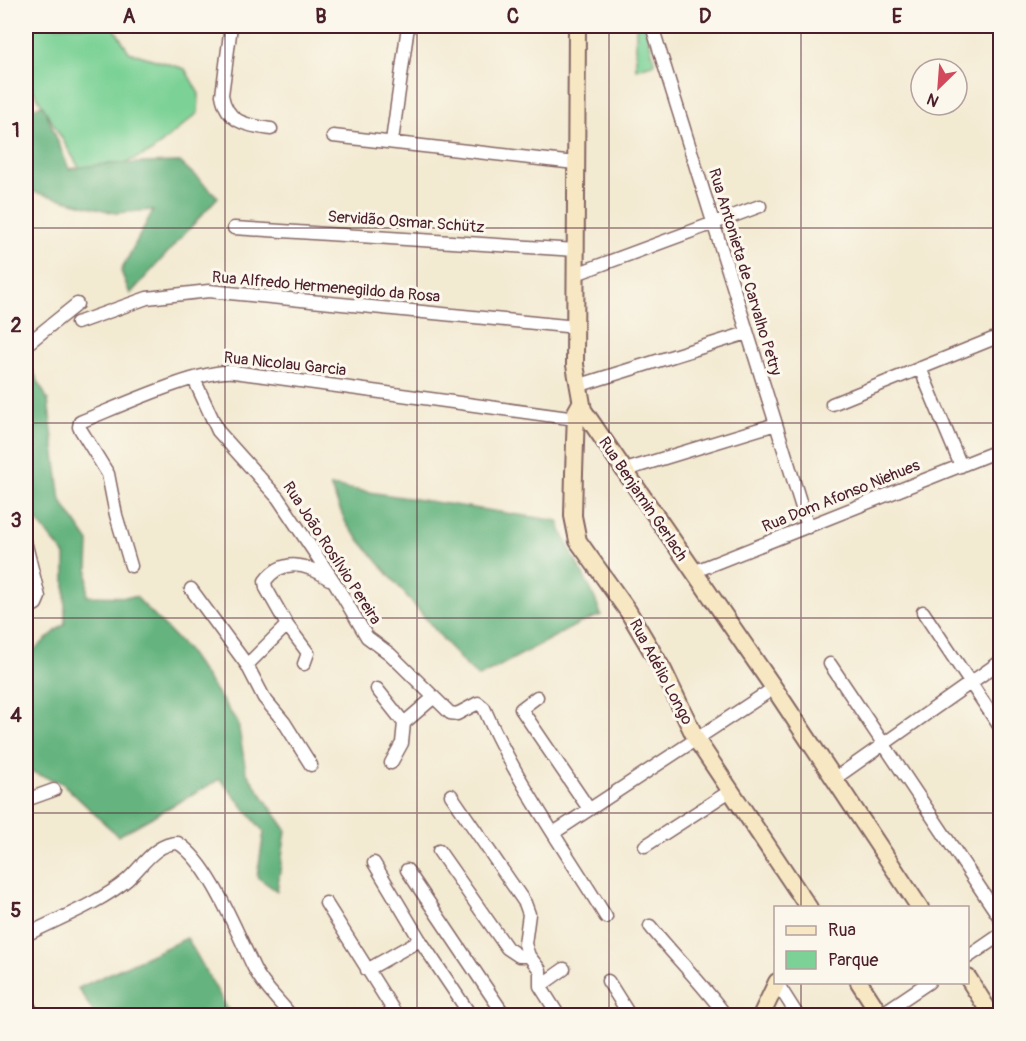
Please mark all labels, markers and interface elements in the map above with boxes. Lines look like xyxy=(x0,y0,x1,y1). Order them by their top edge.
text: A xyxy=(123,4,136,29)
text: B xyxy=(315,4,327,29)
text: C xyxy=(507,4,519,29)
text: D xyxy=(699,4,712,29)
text: E xyxy=(892,4,903,29)
north arrow xyxy=(909,57,969,117)
text: N xyxy=(924,88,942,111)
text: 1 xyxy=(12,118,20,143)
street label: Rua Antonieta de Carvalho Petry xyxy=(704,166,786,378)
street label: Servidão Osmar Schütz xyxy=(327,207,485,237)
street label: Rua Alfredo Hermenegildo da Rosa xyxy=(211,267,441,307)
text: 2 xyxy=(10,313,22,338)
street label: Rua Nicolau Garcia xyxy=(223,348,347,380)
street label: Rua Benjamin Gerlach xyxy=(594,433,692,565)
street label: Rua Dom Afonso Niehues xyxy=(759,455,923,537)
street label: Rua João Rosílvio Pereira xyxy=(278,478,386,628)
text: 3 xyxy=(10,508,22,533)
street label: Rua Adélio Longo xyxy=(625,616,697,729)
text: 4 xyxy=(10,703,22,728)
text: 5 xyxy=(11,898,22,923)
legend xyxy=(774,906,969,984)
text: Rua xyxy=(828,919,856,942)
text: Parque xyxy=(828,949,878,972)

